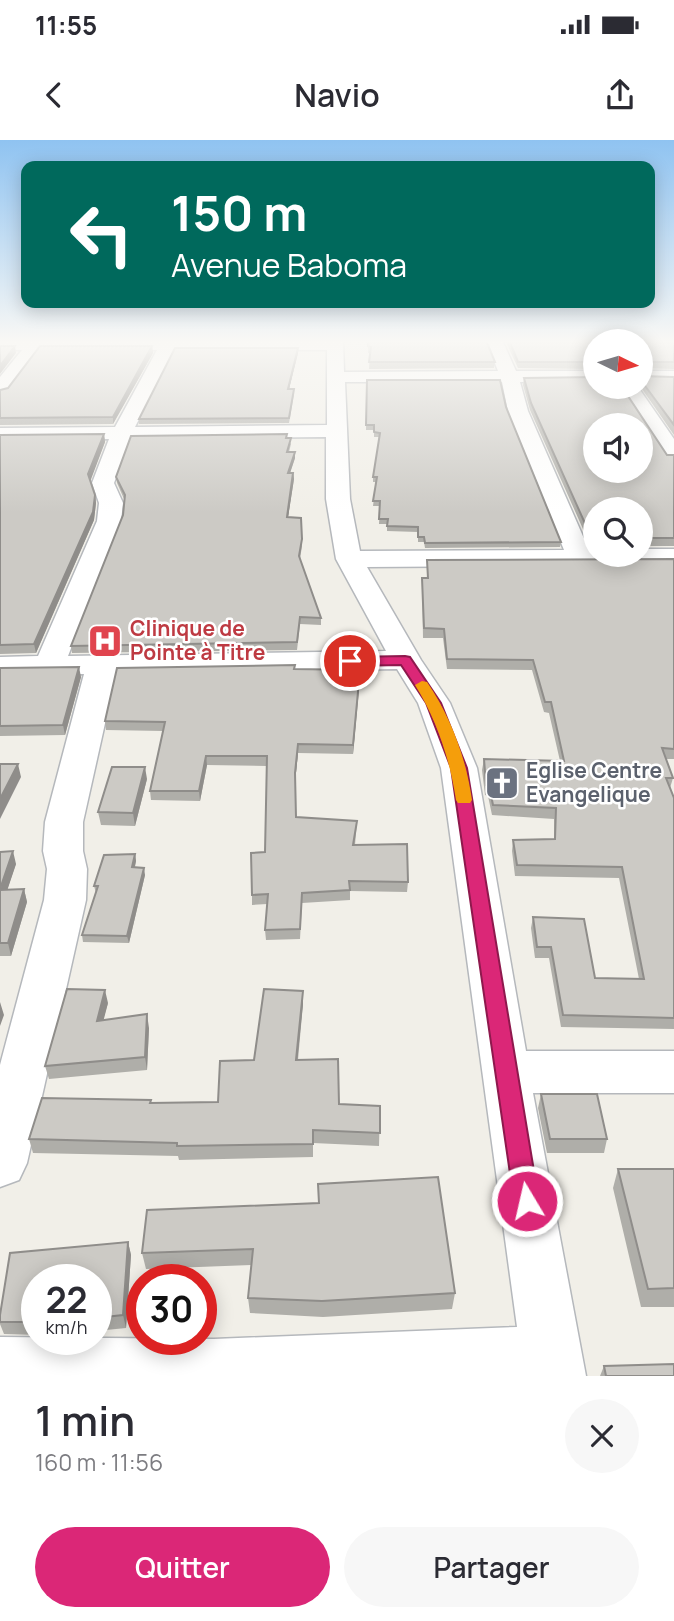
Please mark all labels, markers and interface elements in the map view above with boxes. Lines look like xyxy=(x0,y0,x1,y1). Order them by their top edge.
text: 11:55 xyxy=(35,7,97,43)
text: Navio xyxy=(294,73,380,117)
icon: back xyxy=(35,76,73,114)
icon: share xyxy=(601,76,639,114)
text: 150 m xyxy=(171,179,307,246)
icon: left xyxy=(56,189,147,280)
text: Avenue Baboma xyxy=(171,243,407,287)
north arrow xyxy=(583,329,653,399)
map controls xyxy=(583,329,653,567)
button: sound xyxy=(583,413,653,483)
button: search xyxy=(583,497,653,567)
place label: Clinique de Pointe à Titre xyxy=(130,614,265,666)
hospital icon: Clinique de Pointe à Titre xyxy=(86,622,124,660)
pin xyxy=(320,631,380,691)
icon: arrive xyxy=(331,642,369,680)
place label: Eglise Centre Evangelique xyxy=(526,756,662,808)
church icon: Eglise Centre Evangelique xyxy=(483,764,521,802)
position arrow xyxy=(490,1164,564,1238)
speed limit sign: 30 xyxy=(126,1264,217,1355)
text: 22 xyxy=(46,1276,87,1324)
text: km/h xyxy=(46,1315,87,1339)
text: 1 min xyxy=(35,1391,135,1449)
button: close xyxy=(565,1399,639,1473)
text: 160 m · 11:56 xyxy=(35,1446,163,1478)
button: Quitter xyxy=(35,1527,330,1607)
button: Partager xyxy=(344,1527,639,1607)

